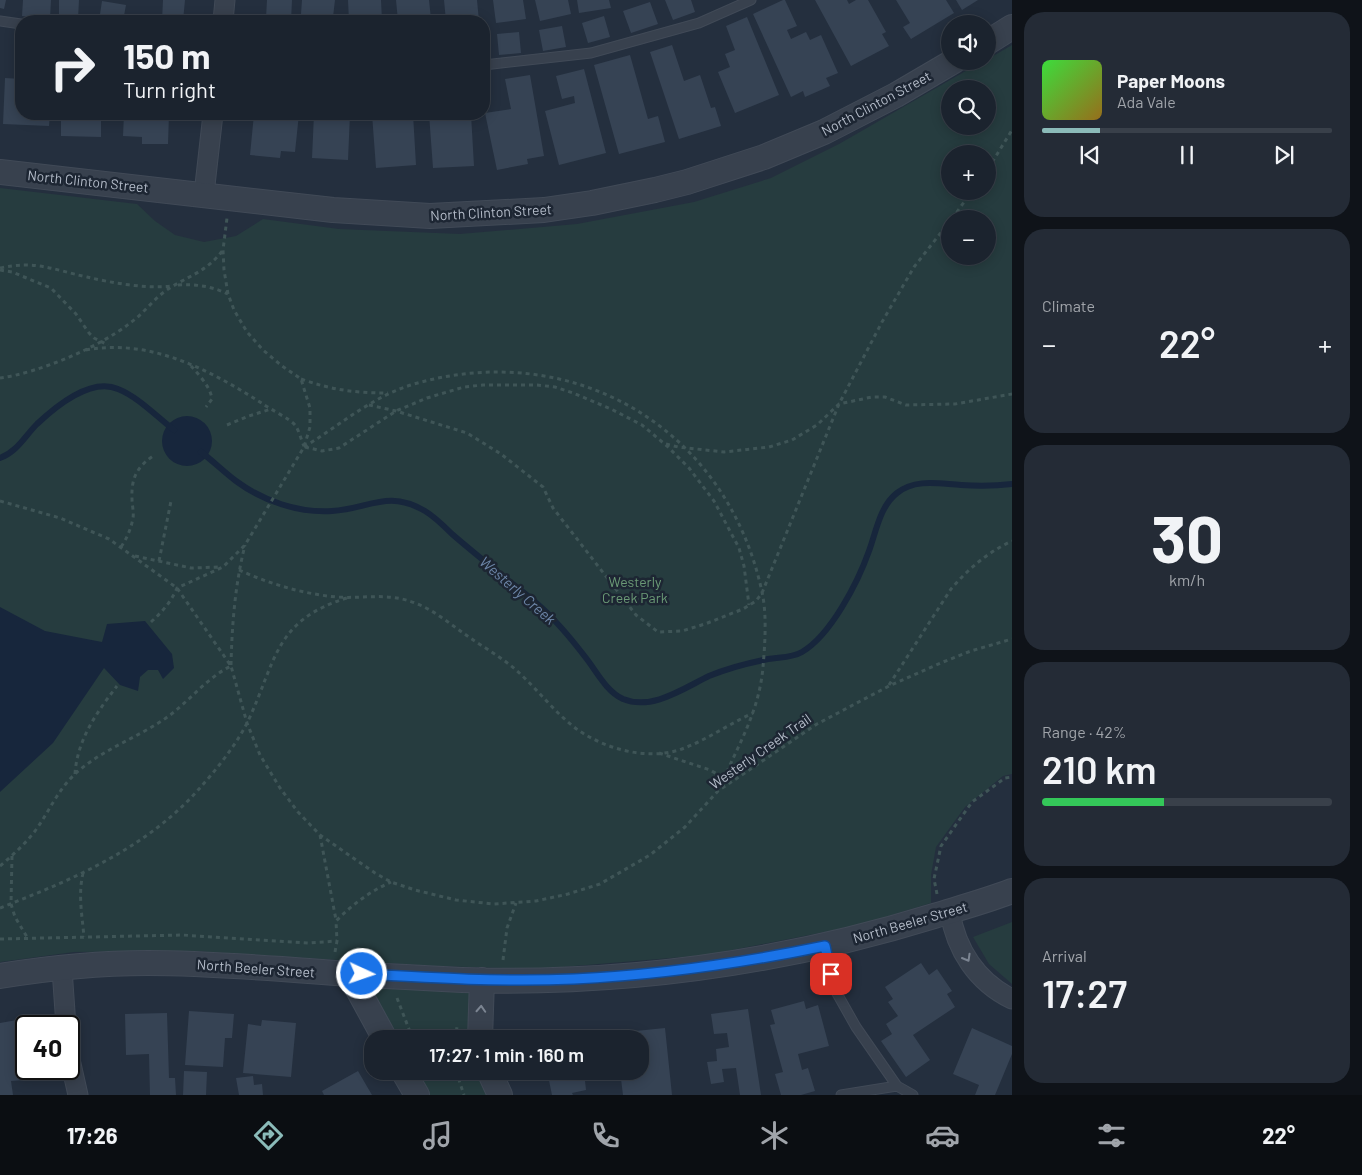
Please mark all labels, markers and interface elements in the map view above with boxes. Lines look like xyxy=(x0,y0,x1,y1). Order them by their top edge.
map controls xyxy=(941,15,996,265)
button: sound xyxy=(941,15,996,70)
text: 150 m xyxy=(123,34,210,76)
icon: right xyxy=(40,35,105,100)
street label: North Clinton Street xyxy=(818,67,934,139)
text: Paper Moons xyxy=(1117,69,1225,92)
text: Turn right xyxy=(123,76,216,102)
button: search xyxy=(941,80,996,135)
text: Ada Vale xyxy=(1117,92,1176,111)
icon: previous xyxy=(1076,141,1104,169)
icon: pause xyxy=(1173,141,1201,169)
icon: next xyxy=(1270,141,1298,169)
button: + xyxy=(941,145,996,200)
street label: North Clinton Street xyxy=(27,166,149,196)
street label: North Clinton Street xyxy=(430,200,552,224)
button: − xyxy=(941,210,996,265)
text: Climate xyxy=(1042,296,1095,315)
text: 22° xyxy=(1159,320,1215,366)
text: − xyxy=(1042,327,1056,361)
text: + xyxy=(1318,327,1332,361)
text: 30 xyxy=(1151,498,1223,576)
water label: Westerly Creek xyxy=(476,552,560,628)
text: km/h xyxy=(1169,570,1205,589)
park label: Westerly Creek Park xyxy=(602,573,668,606)
street label: Westerly Creek Trail xyxy=(706,710,814,792)
text: Range · 42% xyxy=(1042,722,1126,741)
text: 210 km xyxy=(1042,746,1157,792)
street label: North Beeler Street xyxy=(851,898,969,946)
text: Arrival xyxy=(1042,946,1087,965)
position arrow xyxy=(335,947,387,999)
one-way arrow xyxy=(960,952,970,961)
pin xyxy=(810,953,852,995)
street label: North Beeler Street xyxy=(196,955,316,981)
icon: arrive xyxy=(817,960,845,988)
text: 17:27 xyxy=(1042,970,1127,1016)
one-way arrow xyxy=(476,1005,486,1013)
speed limit sign: 40 xyxy=(15,1015,80,1080)
text: 17:27 · 1 min · 160 m xyxy=(429,1043,584,1066)
icon: directions xyxy=(251,1118,286,1153)
icon: music xyxy=(420,1118,455,1153)
icon: phone xyxy=(588,1118,623,1153)
icon: climate xyxy=(757,1118,792,1153)
icon: car xyxy=(925,1118,960,1153)
icon: filters xyxy=(1094,1118,1129,1153)
text: 17:26 xyxy=(67,1122,118,1148)
text: 22° xyxy=(1262,1122,1295,1148)

